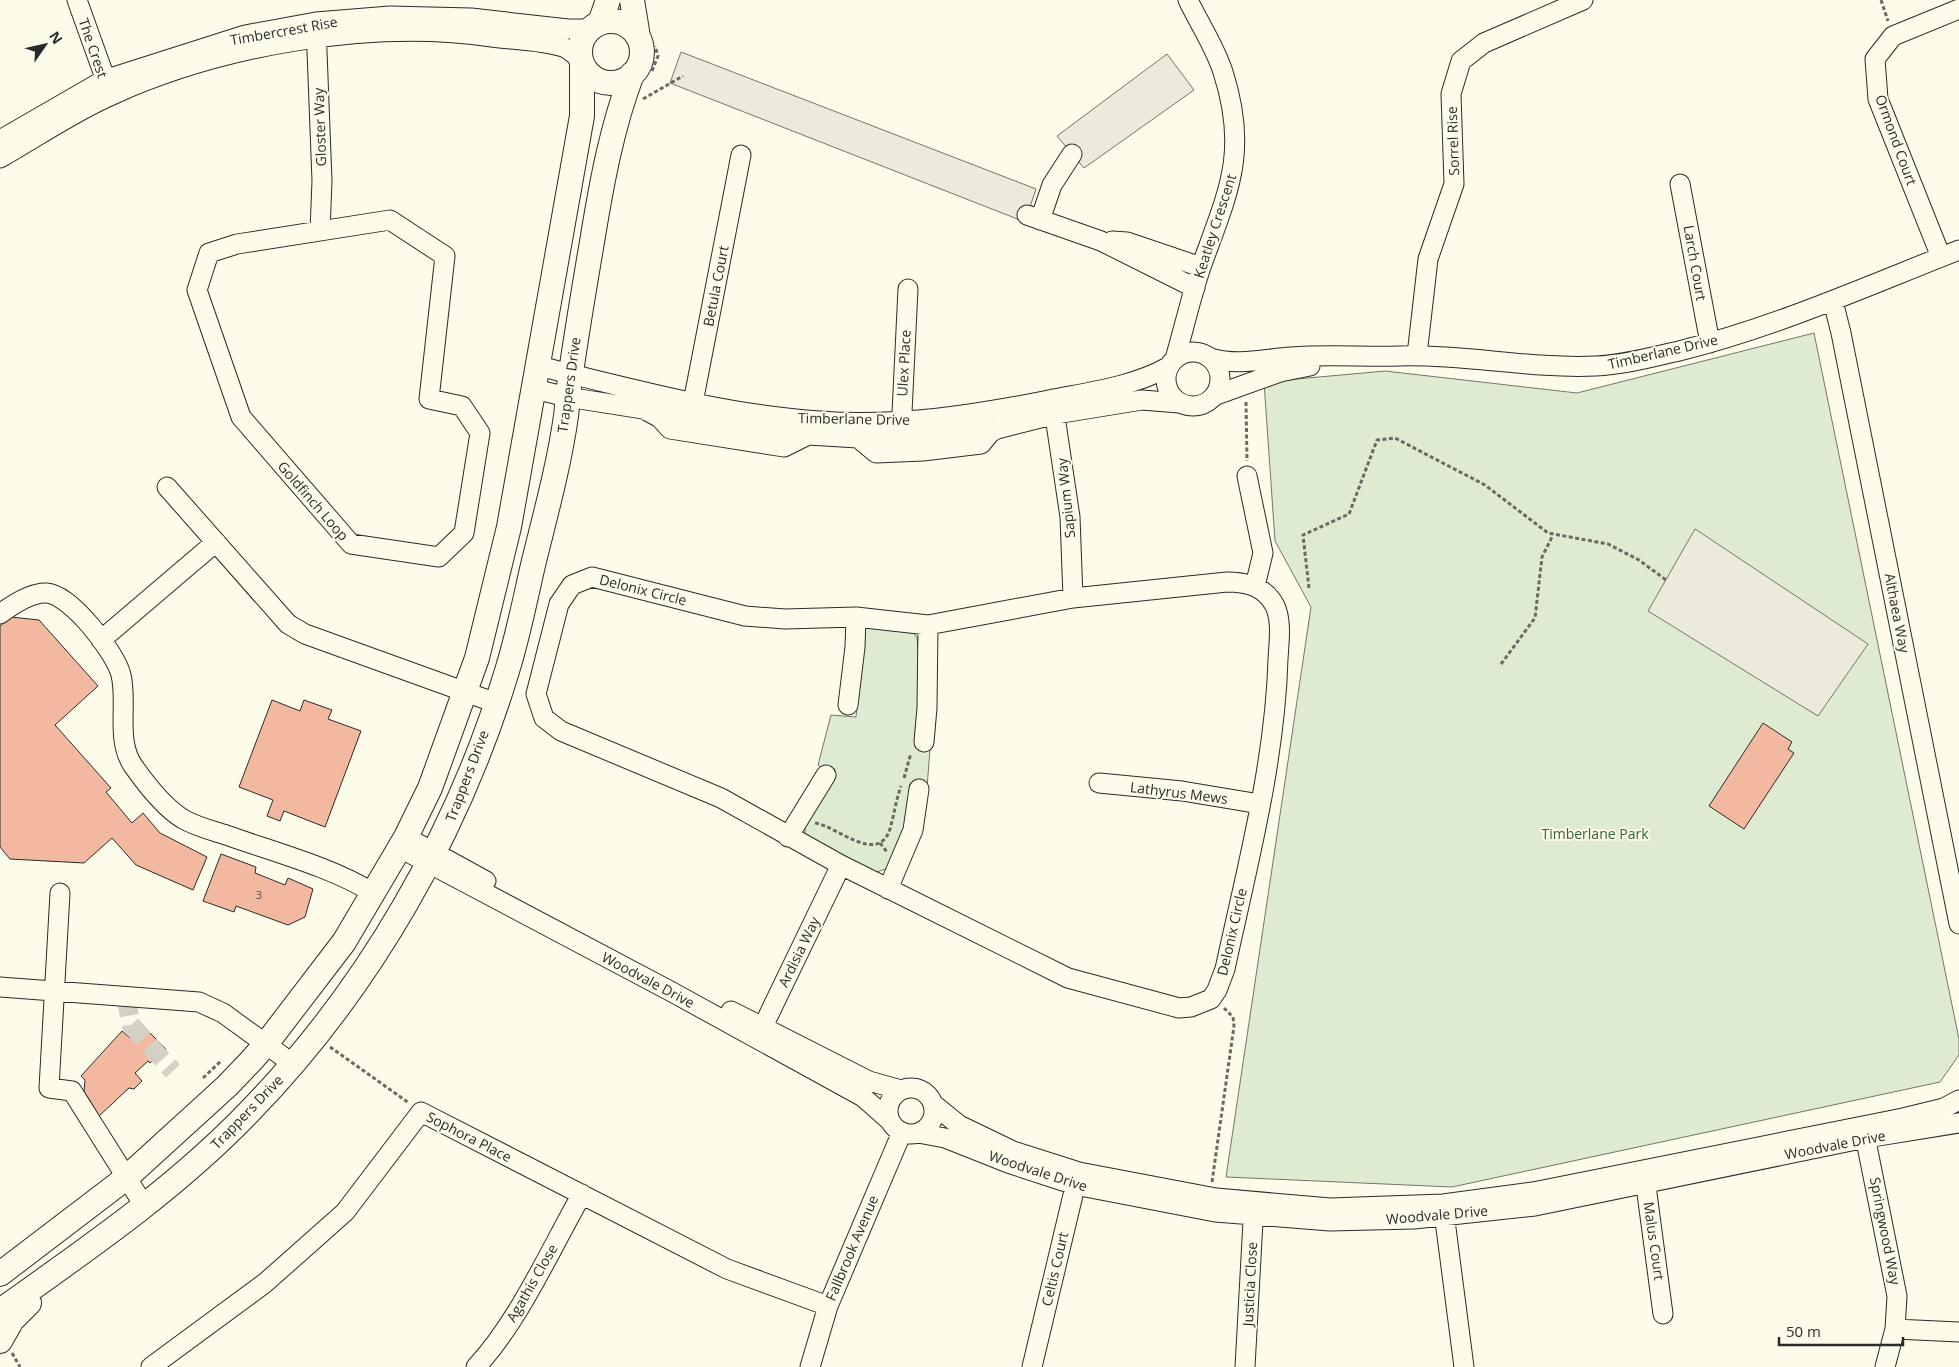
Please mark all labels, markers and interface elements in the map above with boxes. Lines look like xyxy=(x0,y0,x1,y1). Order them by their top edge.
street label: Timbercrest Rise xyxy=(229,12,339,49)
street label: The Crest xyxy=(74,15,113,80)
north arrow xyxy=(20,20,70,70)
text: N xyxy=(45,27,67,47)
street label: Gloster Way xyxy=(309,86,330,167)
street label: Ormond Court xyxy=(1871,92,1922,188)
street label: Sorrel Rise xyxy=(1442,106,1463,176)
street label: Keatley Crescent xyxy=(1189,171,1240,280)
street label: Larch Court xyxy=(1680,224,1711,302)
street label: Betula Court xyxy=(698,244,733,328)
street label: Ulex Place xyxy=(892,329,915,397)
street label: Timberlane Drive xyxy=(1606,330,1720,373)
street label: Trappers Drive xyxy=(552,336,585,434)
street label: Timberlane Drive xyxy=(798,408,910,429)
street label: Sapium Way xyxy=(1052,456,1079,539)
street label: Goldfinch Loop xyxy=(274,457,353,544)
street label: Delonix Circle xyxy=(598,570,689,610)
street label: Althaea Way xyxy=(1880,571,1915,655)
street label: Trappers Drive xyxy=(440,727,493,824)
street label: Lathyrus Mews xyxy=(1129,777,1229,808)
park label: Timberlane Park xyxy=(1541,824,1649,843)
street label: Delonix Circle xyxy=(1212,886,1251,978)
house number: 3 xyxy=(256,887,262,902)
street label: Ardisia Way xyxy=(773,913,824,990)
street label: Woodvale Drive xyxy=(599,947,698,1012)
street label: Trappers Drive xyxy=(206,1070,287,1153)
street label: Sophora Place xyxy=(423,1107,515,1166)
street label: Woodvale Drive xyxy=(1783,1125,1887,1164)
street label: Woodvale Drive xyxy=(987,1146,1090,1195)
street label: Springwood Way xyxy=(1866,1175,1905,1287)
street label: Fallbrook Avenue xyxy=(821,1192,882,1303)
street label: Malus Court xyxy=(1640,1200,1669,1282)
street label: Woodvale Drive xyxy=(1385,1201,1489,1228)
street label: Celtis Court xyxy=(1037,1230,1072,1308)
street label: Agathis Close xyxy=(502,1240,562,1325)
street label: Justicia Close xyxy=(1238,1241,1261,1329)
scale bar xyxy=(1779,1314,1903,1346)
text: 50 m xyxy=(1786,1321,1821,1341)

